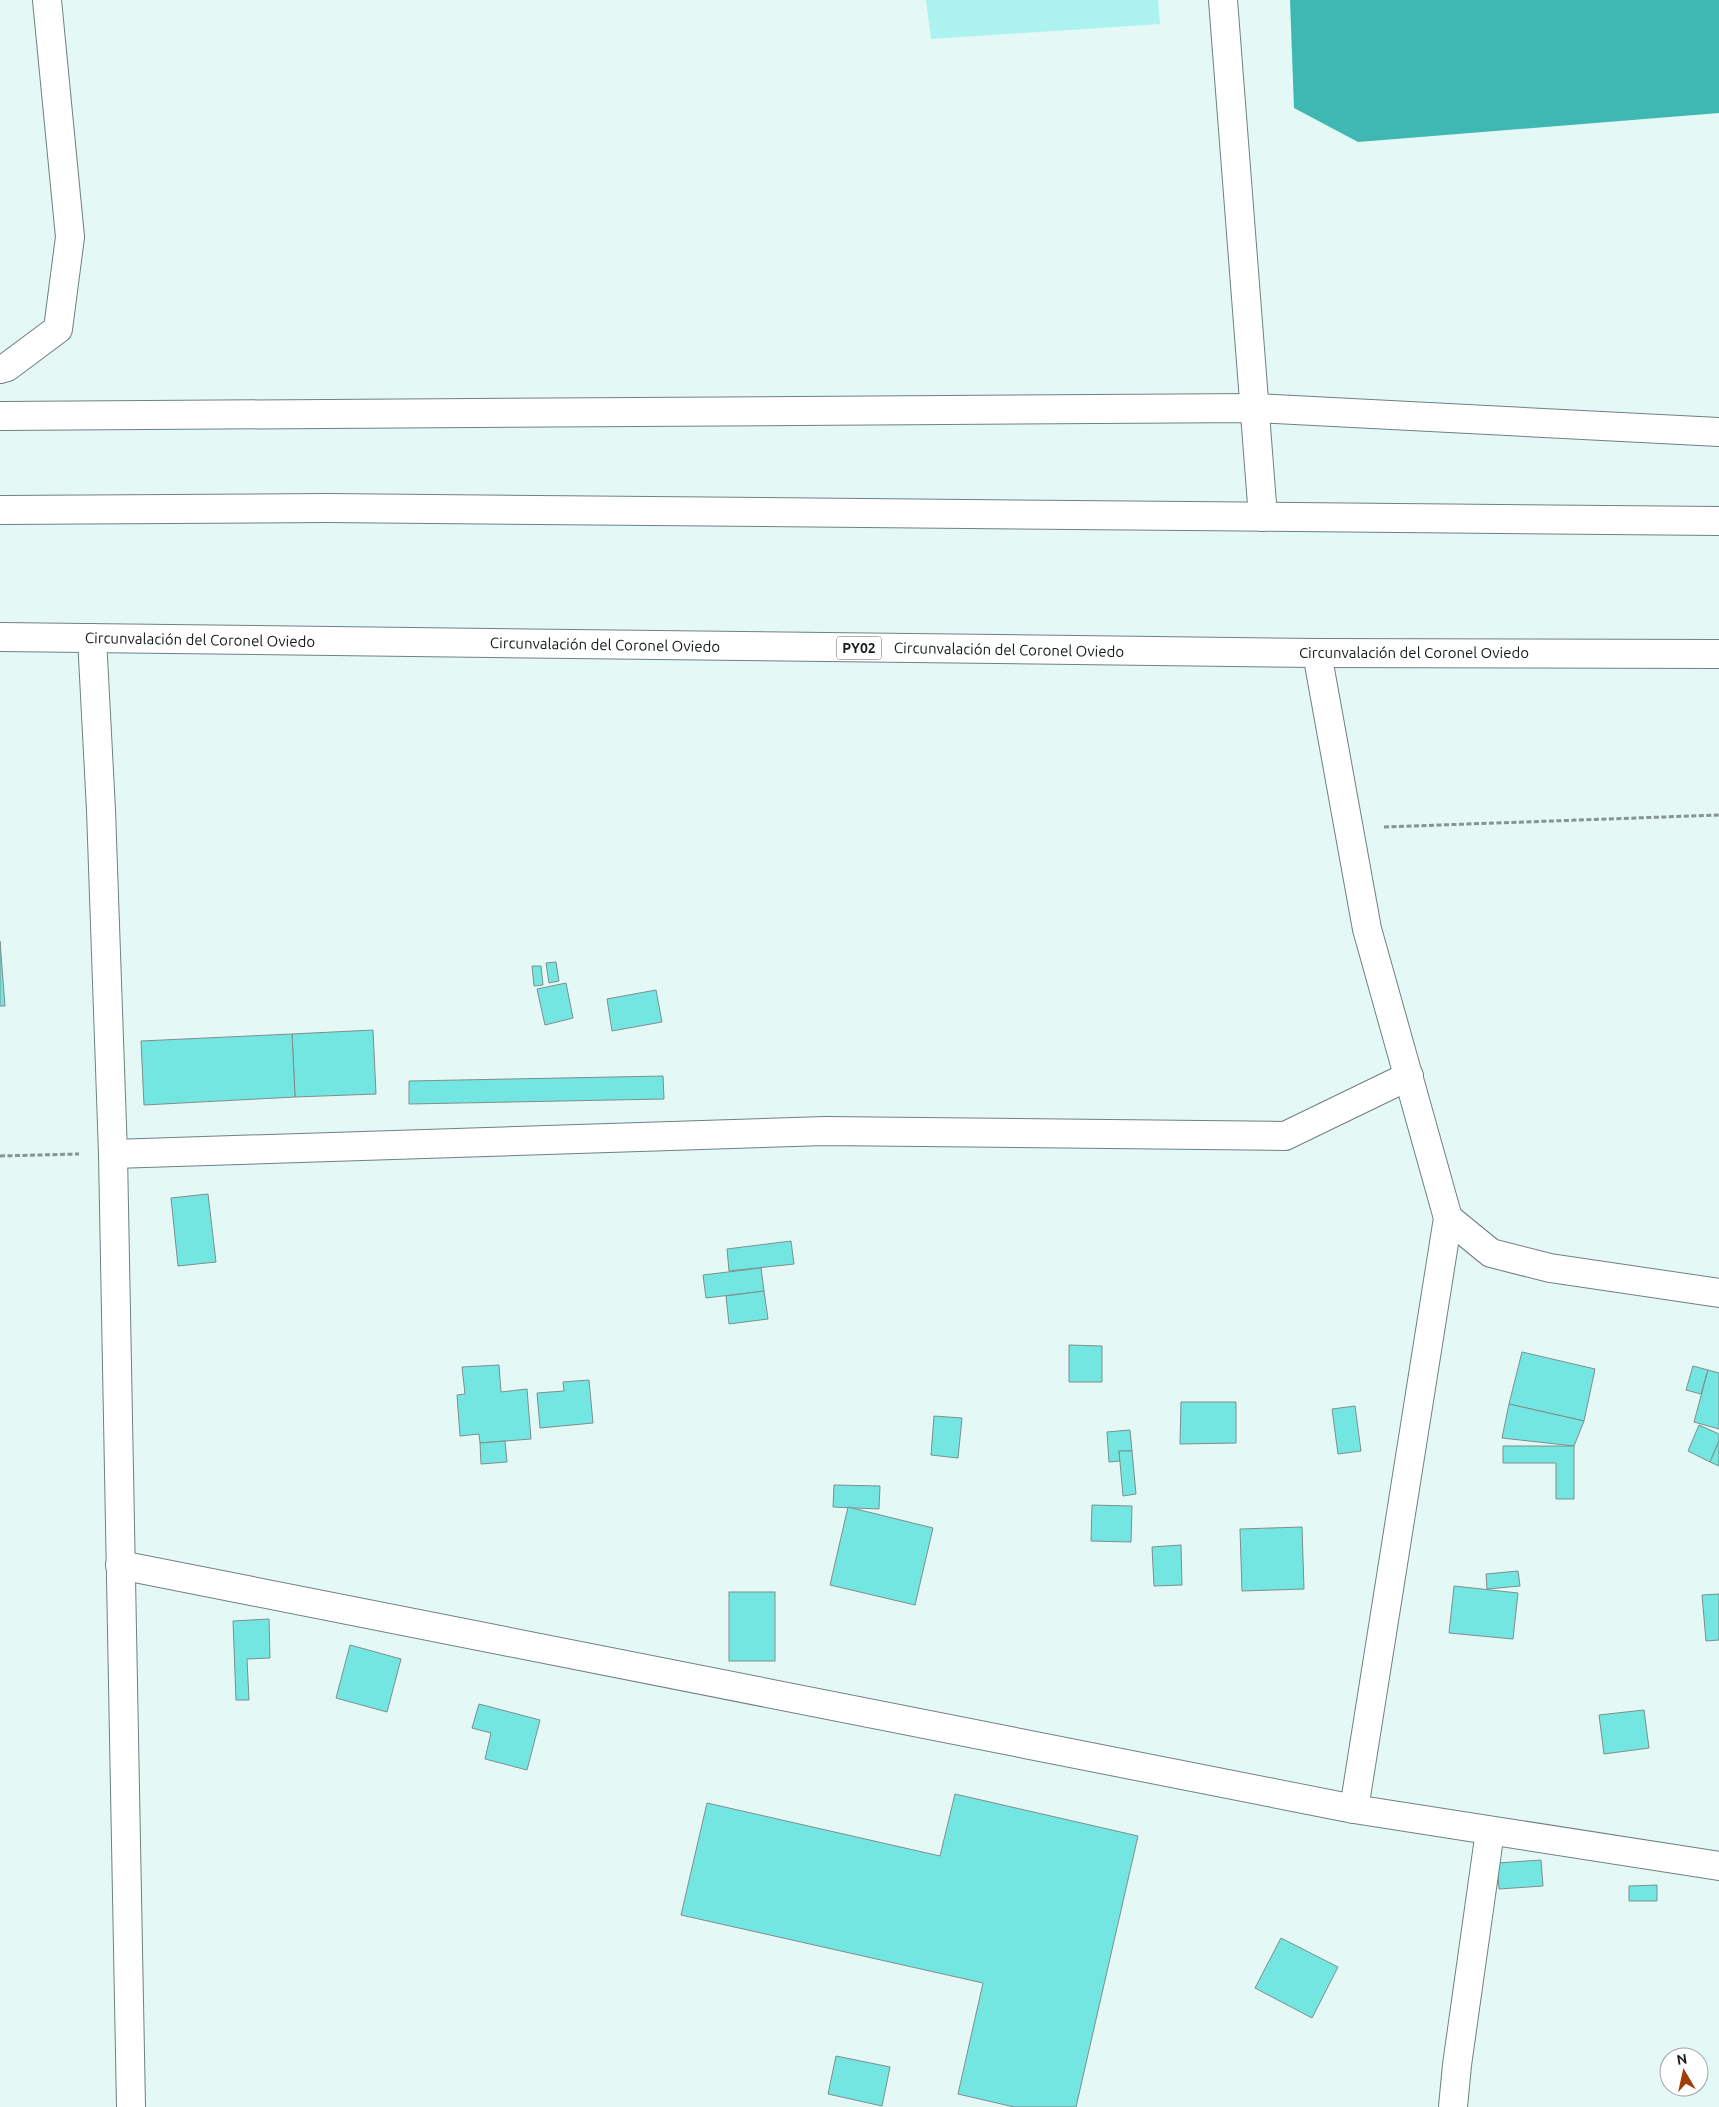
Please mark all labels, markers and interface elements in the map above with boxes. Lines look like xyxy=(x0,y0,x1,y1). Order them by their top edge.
street label: Circunvalación del Coronel Oviedo xyxy=(85,629,315,650)
street label: Circunvalación del Coronel Oviedo xyxy=(490,634,720,655)
road number: PY02 xyxy=(836,636,882,660)
street label: Circunvalación del Coronel Oviedo xyxy=(894,639,1124,660)
street label: Circunvalación del Coronel Oviedo xyxy=(1299,644,1529,661)
north arrow xyxy=(1659,2047,1709,2097)
text: N xyxy=(1676,2050,1688,2068)

